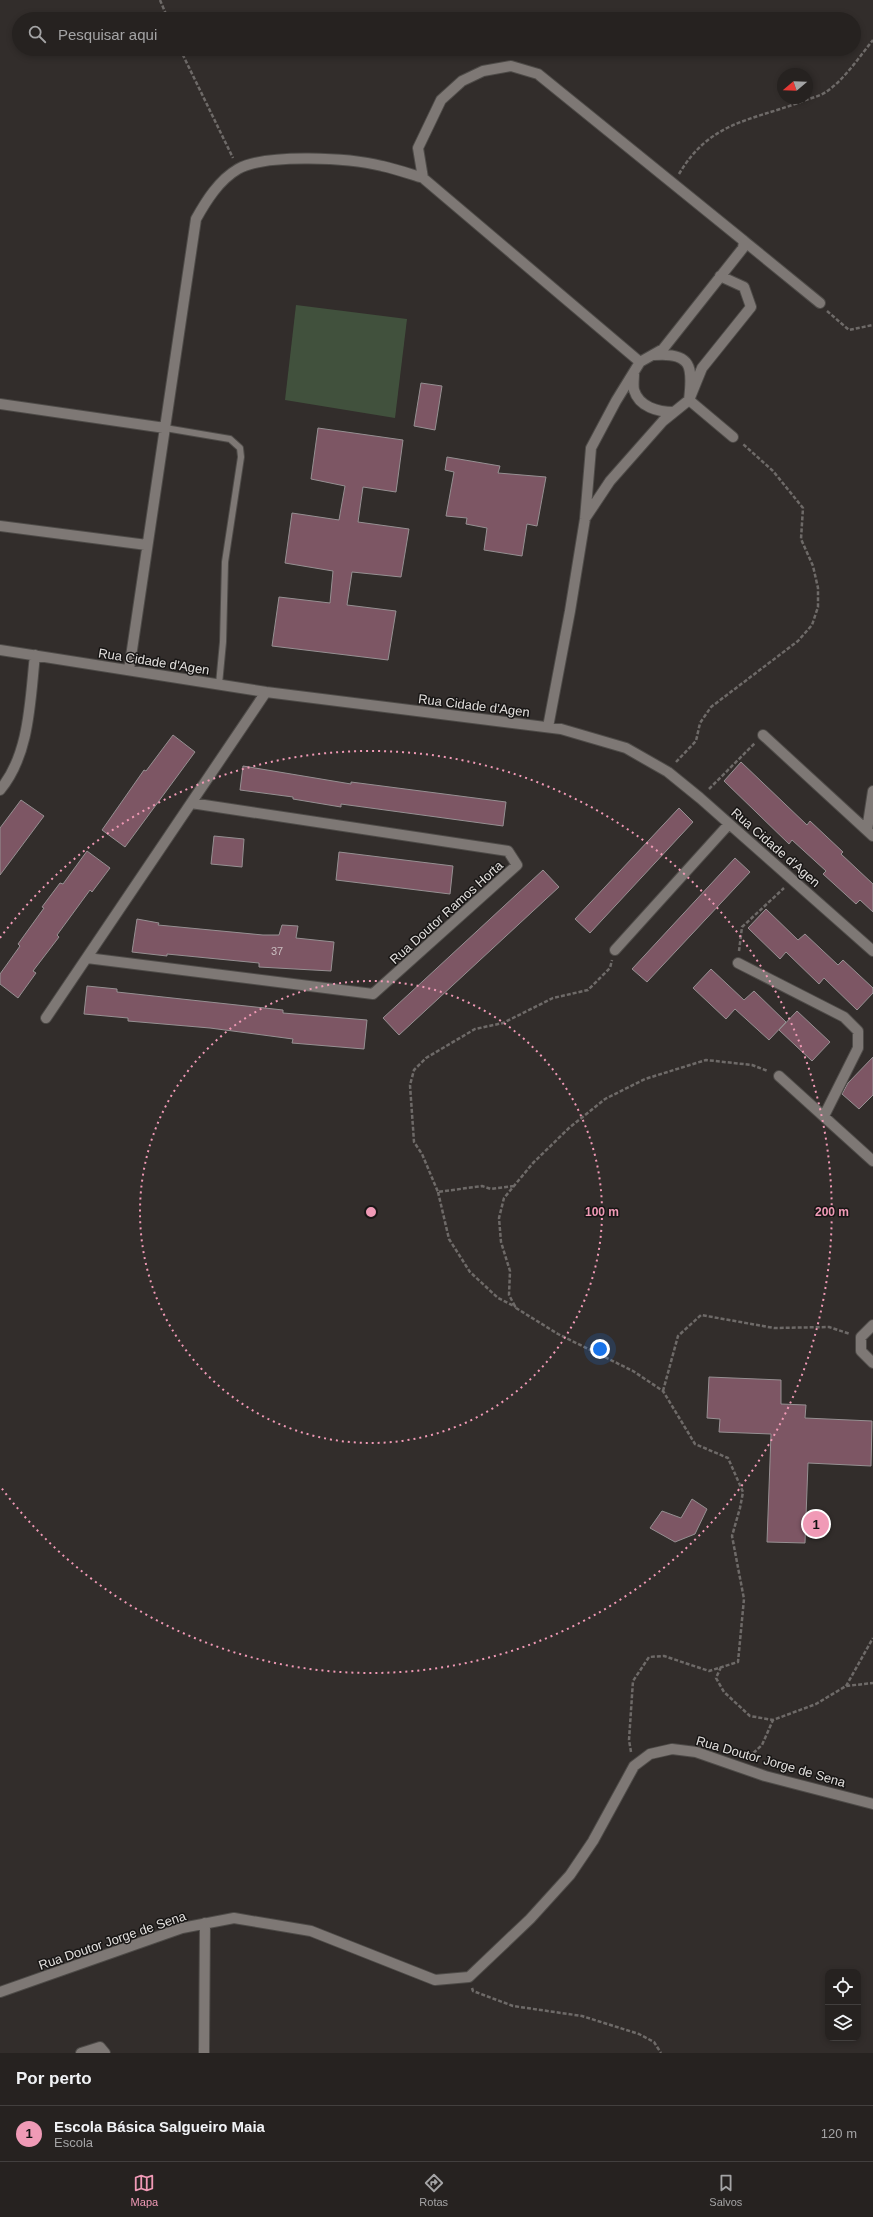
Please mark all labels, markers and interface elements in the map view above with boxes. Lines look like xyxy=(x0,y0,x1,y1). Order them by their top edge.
search box xyxy=(12,12,861,56)
icon: search xyxy=(26,23,48,45)
text: Pesquisar aqui xyxy=(58,26,157,43)
north arrow xyxy=(777,68,813,104)
street label: Rua Cidade d'Agen xyxy=(97,645,211,678)
street label: Rua Cidade d'Agen xyxy=(417,691,531,720)
street label: Rua Cidade d'Agen xyxy=(728,805,823,890)
street label: Rua Doutor Ramos Horta xyxy=(387,857,506,967)
house number: 37 xyxy=(271,945,283,957)
centre of rings xyxy=(364,1205,378,1219)
text: 100 m xyxy=(585,1205,619,1219)
text: 200 m xyxy=(815,1205,849,1219)
your location xyxy=(590,1339,610,1359)
pin: 1 xyxy=(803,1509,829,1539)
street label: Rua Doutor Jorge de Sena xyxy=(694,1733,848,1790)
street label: Rua Doutor Jorge de Sena xyxy=(37,1908,188,1973)
map controls xyxy=(825,1969,861,2041)
button: locate xyxy=(825,1969,861,2005)
button: layers xyxy=(825,2005,861,2041)
text: Por perto xyxy=(16,2069,92,2088)
text: Escola Básica Salgueiro Maia xyxy=(54,2118,265,2135)
text: 1 xyxy=(25,2126,33,2141)
text: 120 m xyxy=(821,2126,857,2141)
text: Escola xyxy=(54,2135,93,2150)
tab: Mapa xyxy=(131,2172,158,2208)
tab: Rotas xyxy=(419,2172,448,2208)
tab: Salvos xyxy=(709,2172,742,2208)

